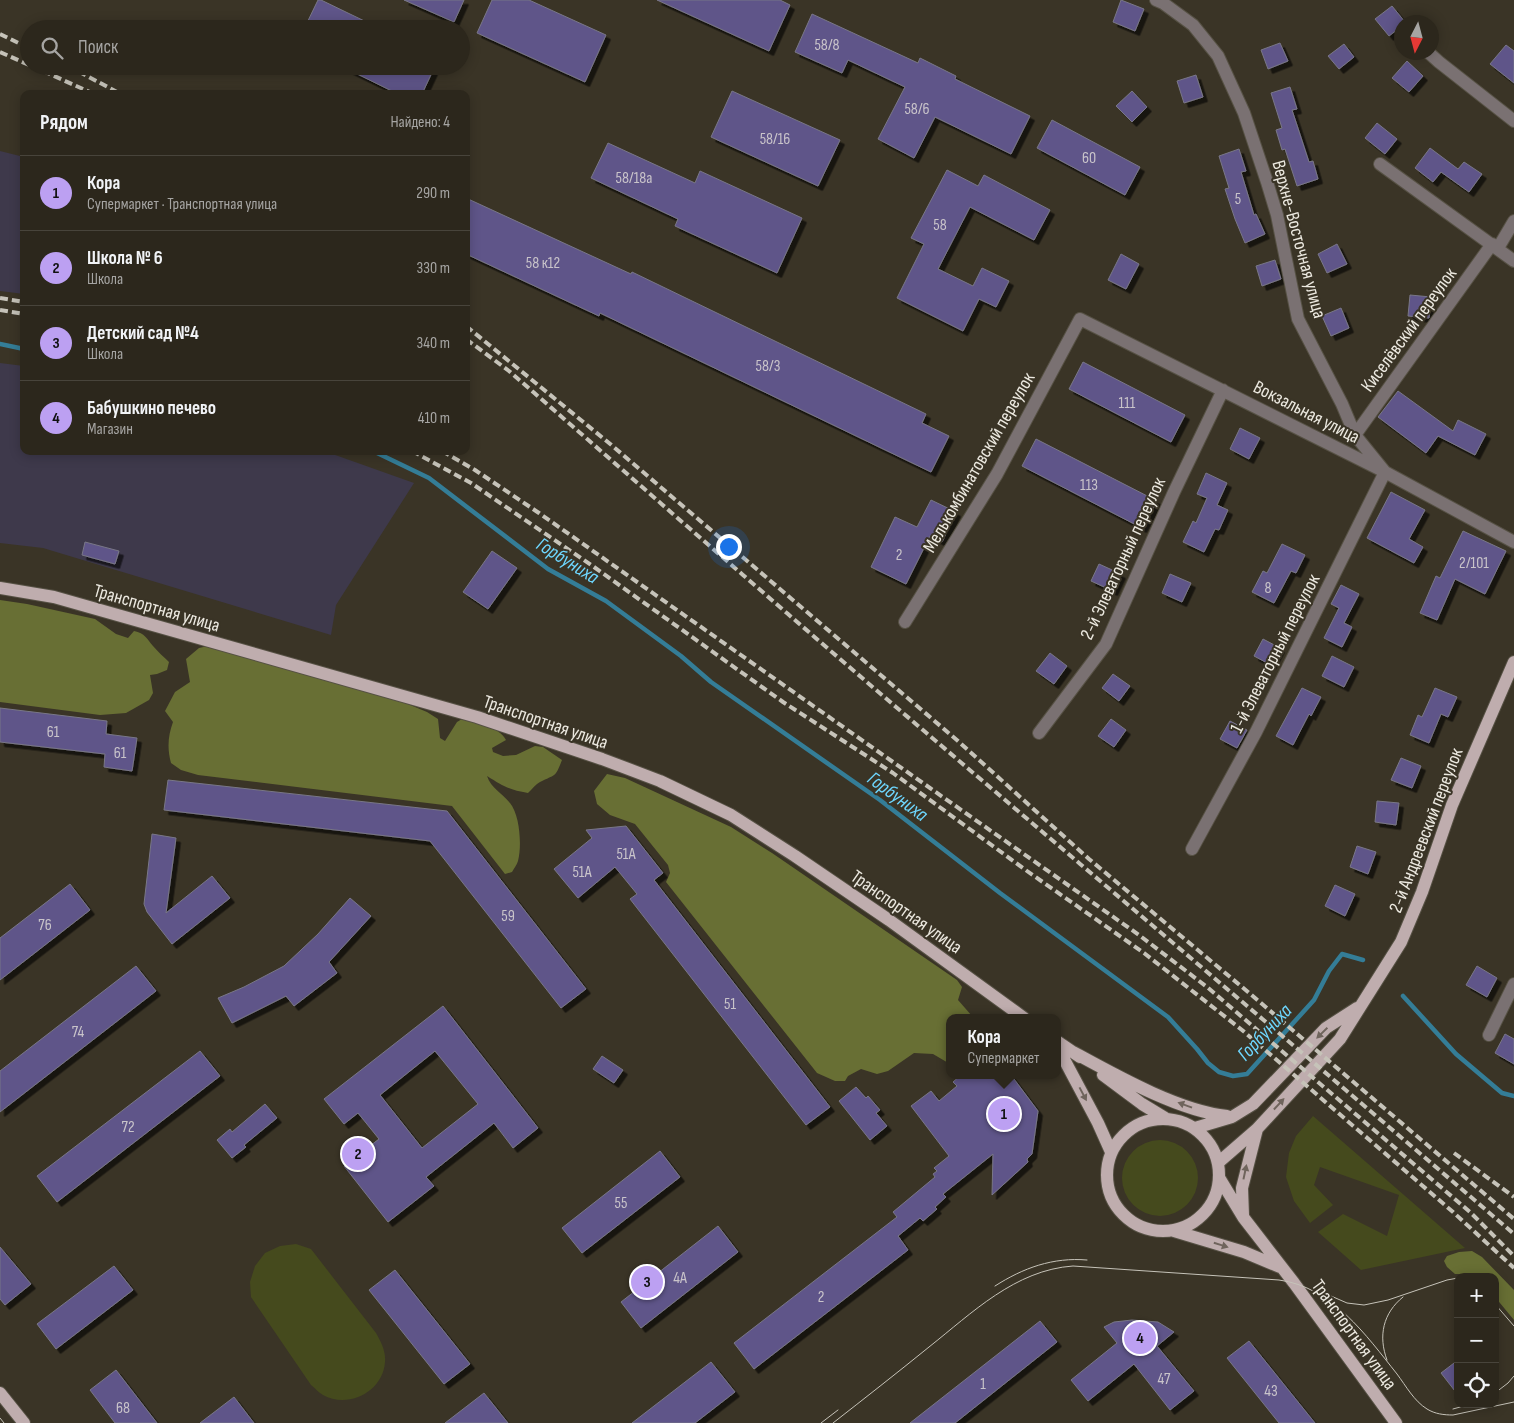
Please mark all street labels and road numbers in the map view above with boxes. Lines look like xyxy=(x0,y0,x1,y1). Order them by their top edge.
street label: Верхне-Восточная улица xyxy=(1266,158,1331,321)
street label: Киселёвский переулок xyxy=(1356,263,1463,397)
street label: Мелькомбинатовский переулок xyxy=(918,368,1041,557)
street label: Вокзальная улица xyxy=(1249,376,1363,449)
street label: 2-й Элеваторный переулок xyxy=(1076,473,1171,643)
street label: 1-й Элеваторный переулок xyxy=(1225,570,1326,737)
street label: Транспортная улица xyxy=(91,579,222,637)
street label: Транспортная улица xyxy=(480,690,611,755)
street label: 2-й Андреевский переулок xyxy=(1384,744,1469,916)
street label: Транспортная улица xyxy=(846,865,966,959)
street label: Транспортная улица xyxy=(1306,1275,1401,1394)

